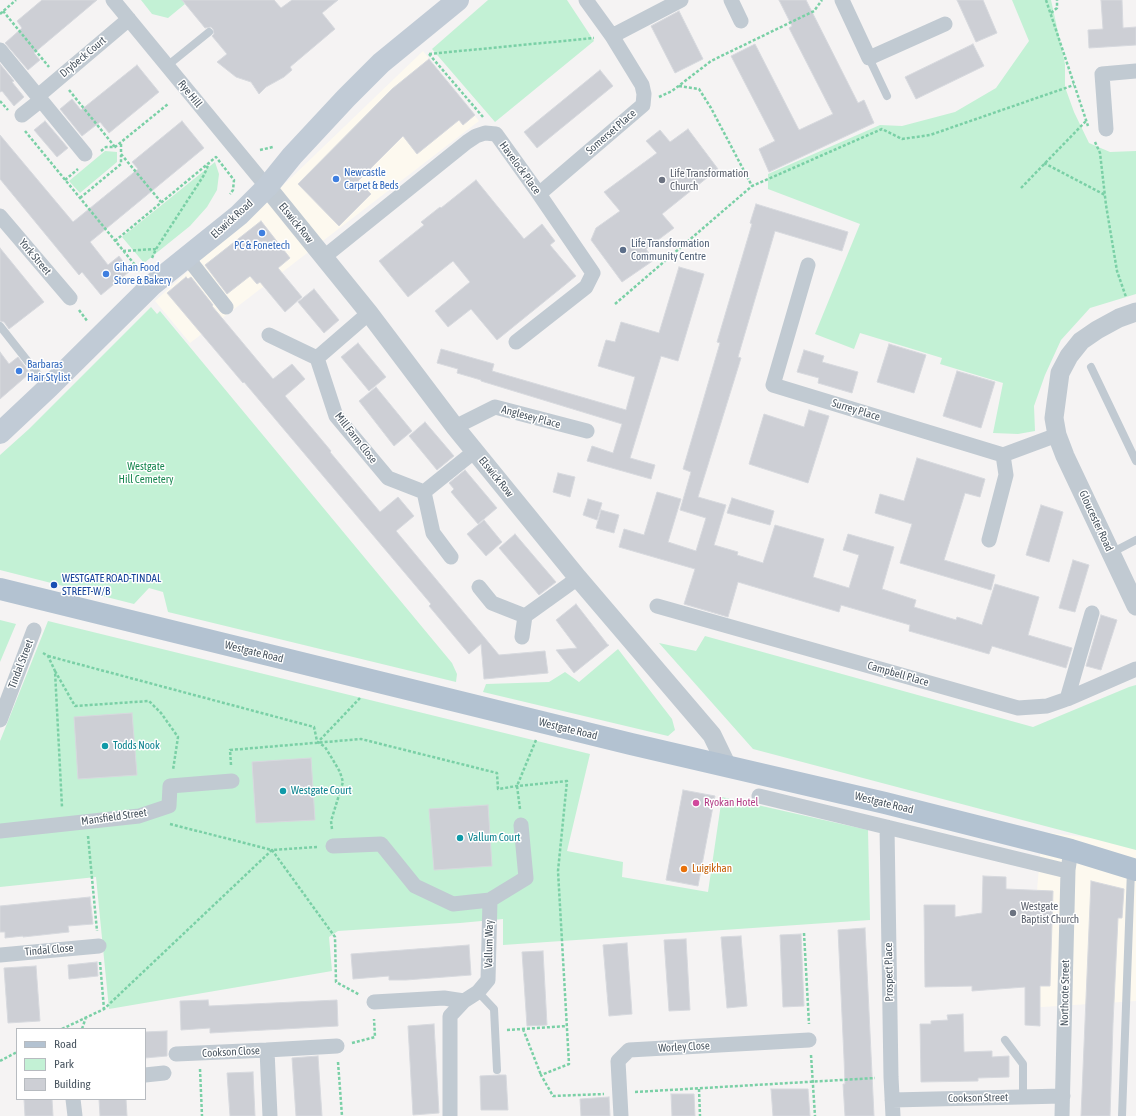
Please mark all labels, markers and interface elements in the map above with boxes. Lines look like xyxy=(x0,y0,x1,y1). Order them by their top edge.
street label: Drybeck Court xyxy=(57,34,109,80)
street label: Rye Hill xyxy=(175,78,205,110)
street label: Somerset Place xyxy=(583,107,639,157)
street label: Havelock Place xyxy=(496,139,544,197)
place label: Newcastle Carpet & Beds xyxy=(344,166,399,192)
place label: Life Transformation Church xyxy=(670,167,749,193)
marker: Newcastle Carpet & Beds xyxy=(331,174,341,184)
marker: Life Transformation Church xyxy=(657,175,667,185)
street label: Elswick Road xyxy=(208,197,256,241)
street label: Elswick Row xyxy=(276,200,316,246)
marker: PC & Fonetech xyxy=(257,228,267,238)
street label: York Street xyxy=(16,236,54,278)
place label: Life Transformation Community Centre xyxy=(631,237,710,263)
place label: PC & Fonetech xyxy=(234,239,290,253)
marker: Life Transformation Community Centre xyxy=(618,245,628,255)
place label: Gihan Food Store & Bakery xyxy=(114,261,172,287)
marker: Gihan Food Store & Bakery xyxy=(101,269,111,279)
place label: Barbaras Hair Stylist xyxy=(27,358,71,384)
marker: Barbaras Hair Stylist xyxy=(14,366,24,376)
street label: Surrey Place xyxy=(830,396,882,424)
street label: Anglesey Place xyxy=(500,403,562,431)
street label: Mill Farm Close xyxy=(332,410,380,466)
street label: Elswick Row xyxy=(476,454,516,500)
park label: Westgate Hill Cemetery xyxy=(119,460,173,486)
street label: Gloucester Road xyxy=(1076,488,1116,554)
place label: WESTGATE ROAD-TINDAL STREET-W/B xyxy=(62,572,161,598)
marker: WESTGATE ROAD-TINDAL STREET-W/B xyxy=(49,580,59,590)
street label: Tindal Street xyxy=(6,638,36,690)
street label: Westgate Road xyxy=(223,638,285,666)
street label: Campbell Place xyxy=(866,659,930,689)
street label: Westgate Road xyxy=(537,715,599,743)
place label: Todds Nook xyxy=(113,739,160,753)
marker: Todds Nook xyxy=(100,741,110,751)
place label: Westgate Court xyxy=(291,784,352,798)
marker: Westgate Court xyxy=(278,786,288,796)
street label: Westgate Road xyxy=(853,789,915,817)
place label: Ryokan Hotel xyxy=(704,796,758,810)
marker: Ryokan Hotel xyxy=(691,798,701,808)
street label: Mansfield Street xyxy=(80,806,148,828)
place label: Vallum Court xyxy=(468,831,520,845)
marker: Vallum Court xyxy=(455,833,465,843)
place label: Luigikhan xyxy=(692,862,732,876)
marker: Luigikhan xyxy=(679,864,689,874)
place label: Westgate Baptist Church xyxy=(1021,900,1079,926)
marker: Westgate Baptist Church xyxy=(1008,908,1018,918)
street label: Vallum Way xyxy=(482,920,496,968)
street label: Tindal Close xyxy=(24,941,74,959)
street label: Prospect Place xyxy=(882,942,896,1002)
street label: Northcote Street xyxy=(1058,960,1072,1026)
legend xyxy=(16,1028,146,1100)
text: Road xyxy=(54,1037,77,1051)
street label: Worley Close xyxy=(658,1039,710,1055)
street label: Cookson Close xyxy=(202,1044,260,1060)
text: Park xyxy=(54,1057,74,1071)
text: Building xyxy=(54,1077,91,1091)
street label: Cookson Street xyxy=(948,1091,1008,1105)

